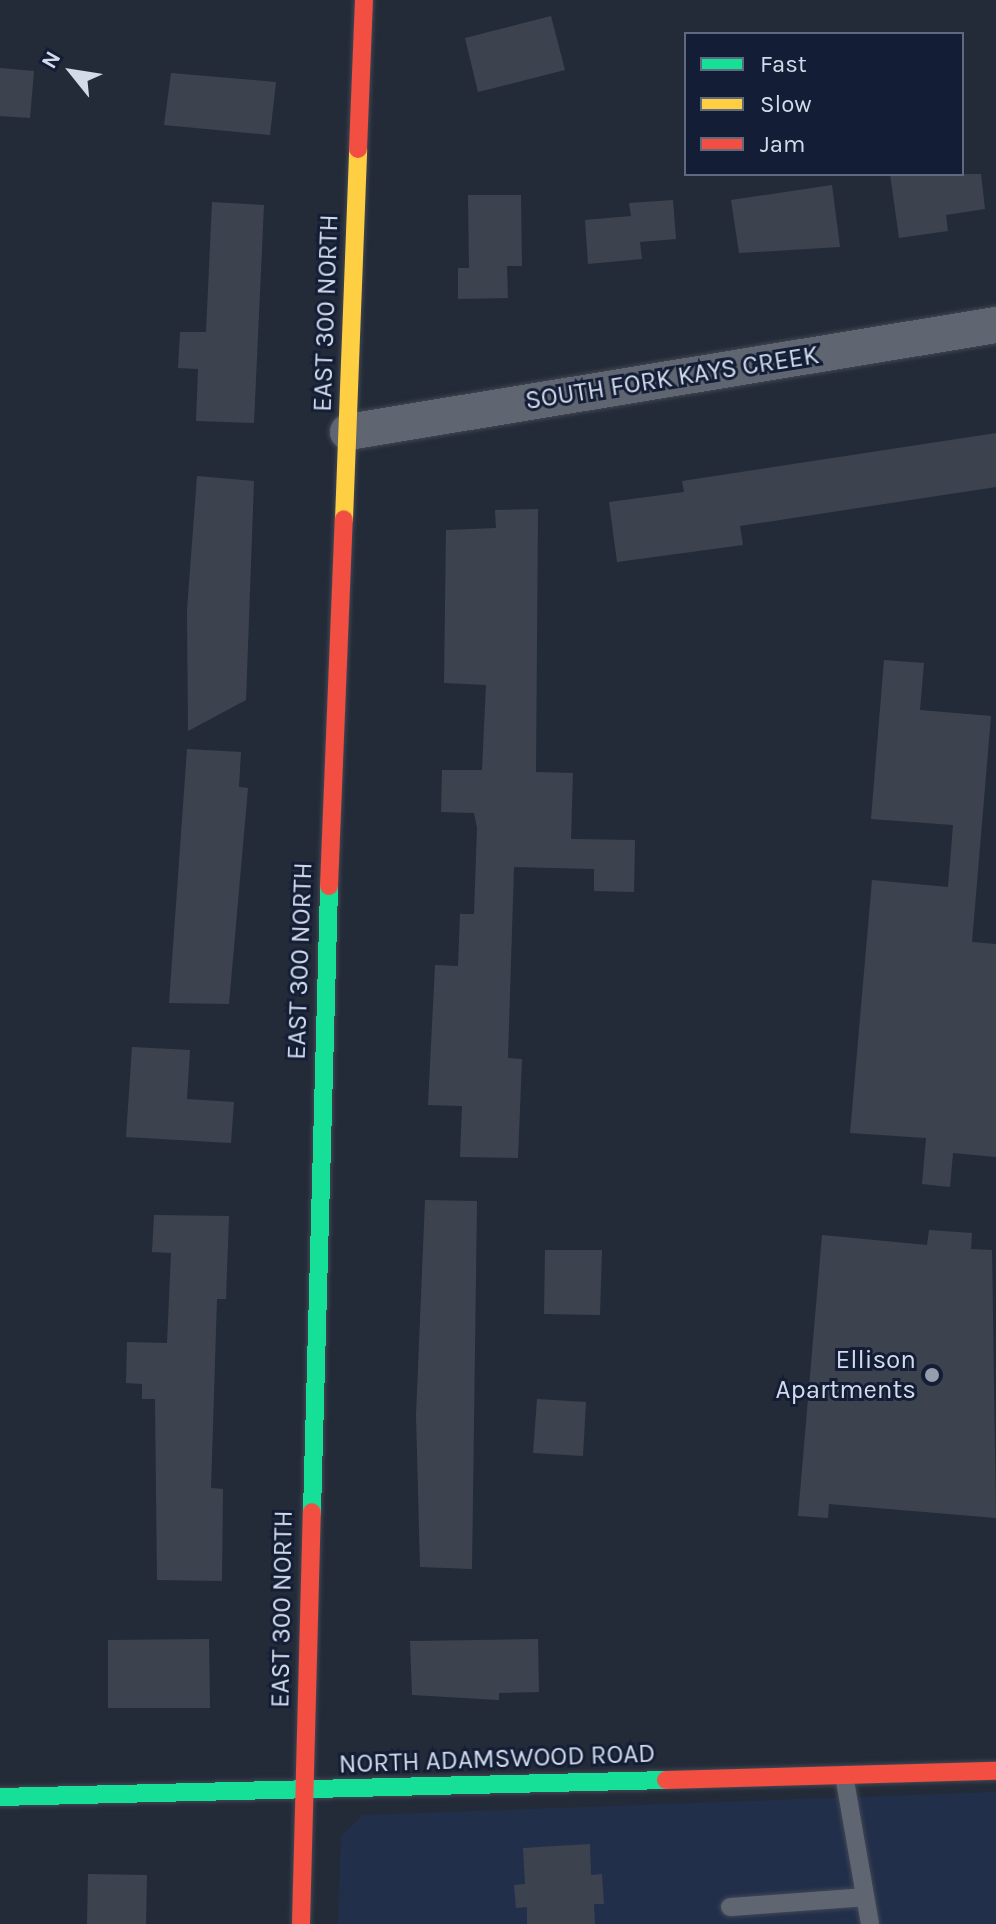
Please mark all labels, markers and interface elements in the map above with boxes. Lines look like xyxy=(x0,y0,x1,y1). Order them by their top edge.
north arrow xyxy=(32,32,112,112)
legend xyxy=(684,32,964,176)
text: N xyxy=(36,47,66,73)
text: Fast xyxy=(760,50,807,78)
text: Slow xyxy=(760,90,812,118)
text: Jam xyxy=(760,130,805,158)
street label: EAST 300 NORTH xyxy=(307,214,345,412)
street label: SOUTH FORK KAYS CREEK xyxy=(523,339,821,417)
street label: EAST 300 NORTH xyxy=(281,862,319,1060)
place label: Ellison Apartments xyxy=(776,1344,916,1406)
marker: Ellison Apartments xyxy=(923,1366,941,1384)
street label: EAST 300 NORTH xyxy=(265,1510,299,1708)
street label: NORTH ADAMSWOOD ROAD xyxy=(338,1738,656,1780)

